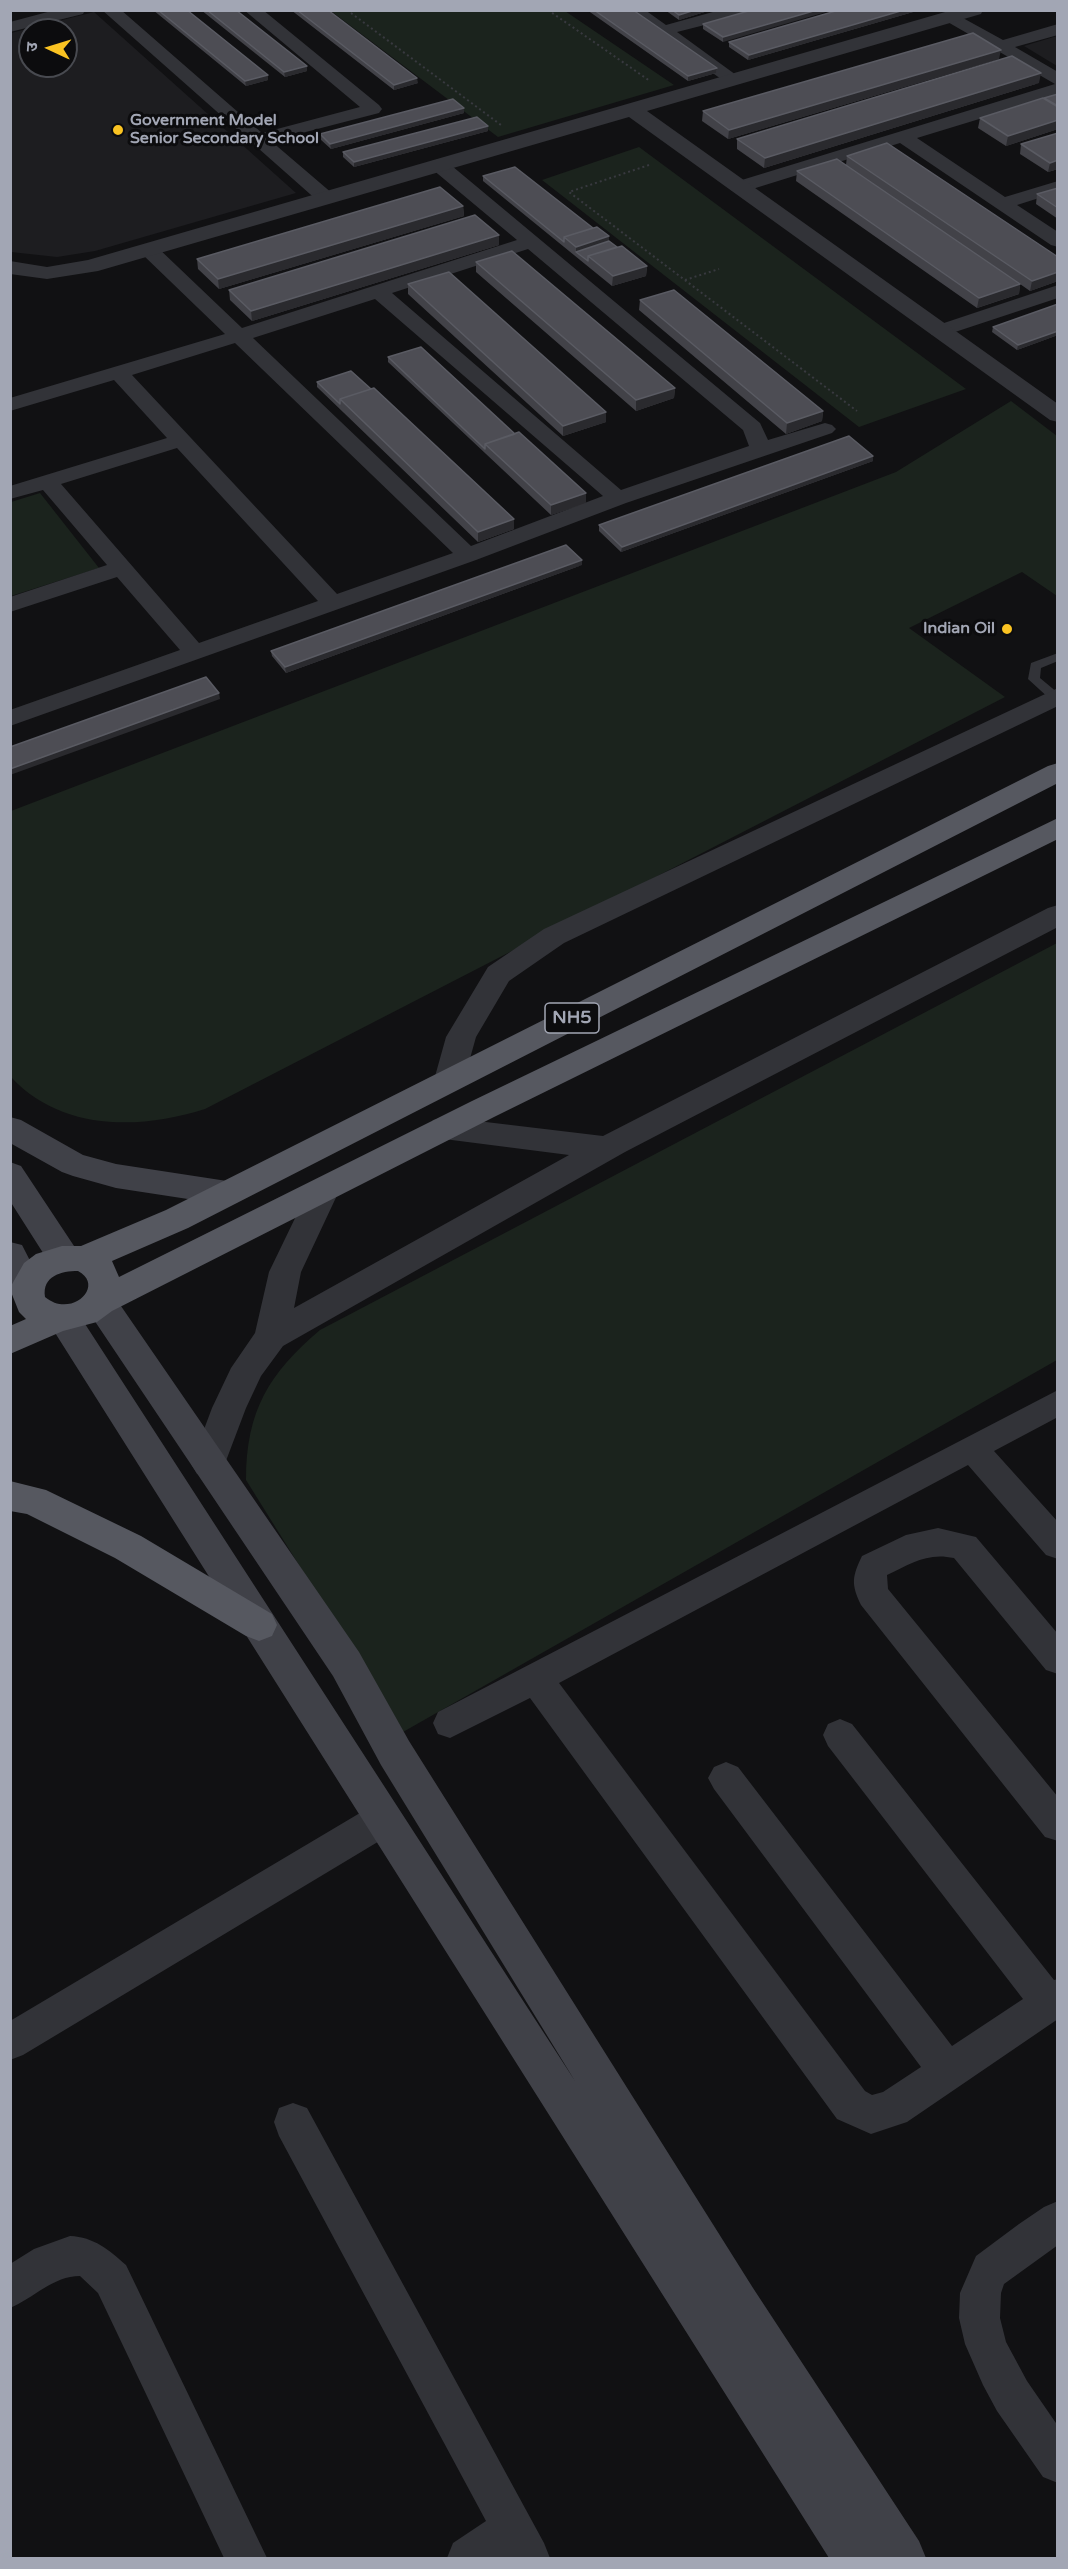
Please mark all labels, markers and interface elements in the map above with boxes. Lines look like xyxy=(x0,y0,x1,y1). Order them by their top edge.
north arrow xyxy=(18,18,78,78)
text: उ xyxy=(22,42,42,52)
place label: Government Model Senior Secondary School xyxy=(130,111,319,149)
marker: Government Model Senior Secondary School xyxy=(111,123,125,137)
place label: Indian Oil xyxy=(923,619,995,639)
marker: Indian Oil xyxy=(1000,622,1014,636)
road number: NH5 xyxy=(545,1003,599,1033)

